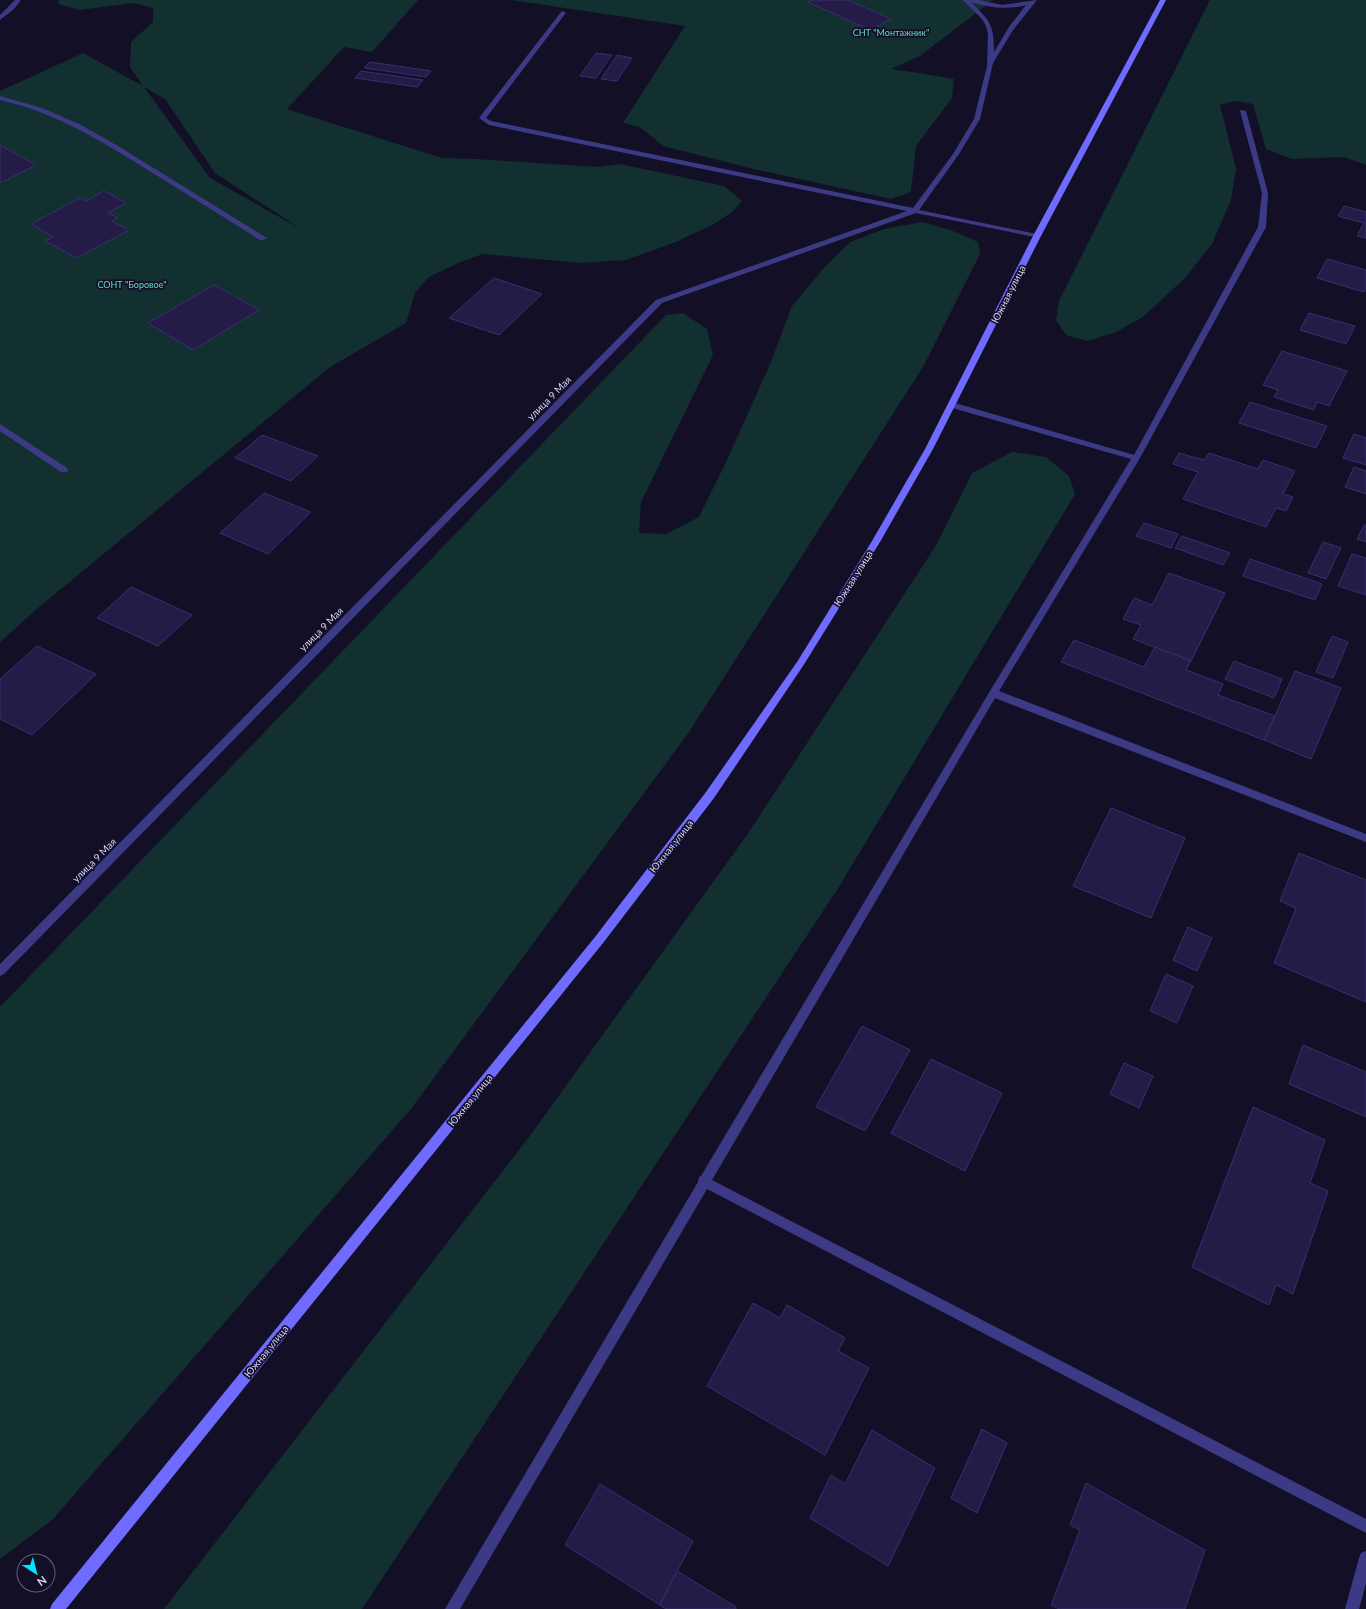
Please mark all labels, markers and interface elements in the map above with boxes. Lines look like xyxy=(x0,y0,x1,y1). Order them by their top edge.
park label: СНТ "Монтажник" xyxy=(853,27,929,38)
street label: Южная улица xyxy=(988,263,1028,325)
park label: СОНТ "Боровое" xyxy=(97,279,167,290)
street label: улица 9 Мая xyxy=(525,373,574,422)
street label: Южная улица xyxy=(831,548,875,608)
street label: улица 9 Мая xyxy=(297,604,346,653)
street label: Южная улица xyxy=(647,817,695,875)
street label: улица 9 Мая xyxy=(70,835,119,884)
street label: Южная улица xyxy=(445,1072,495,1128)
street label: Южная улица xyxy=(241,1323,291,1379)
north arrow xyxy=(16,1553,56,1593)
text: N xyxy=(35,1574,49,1589)

